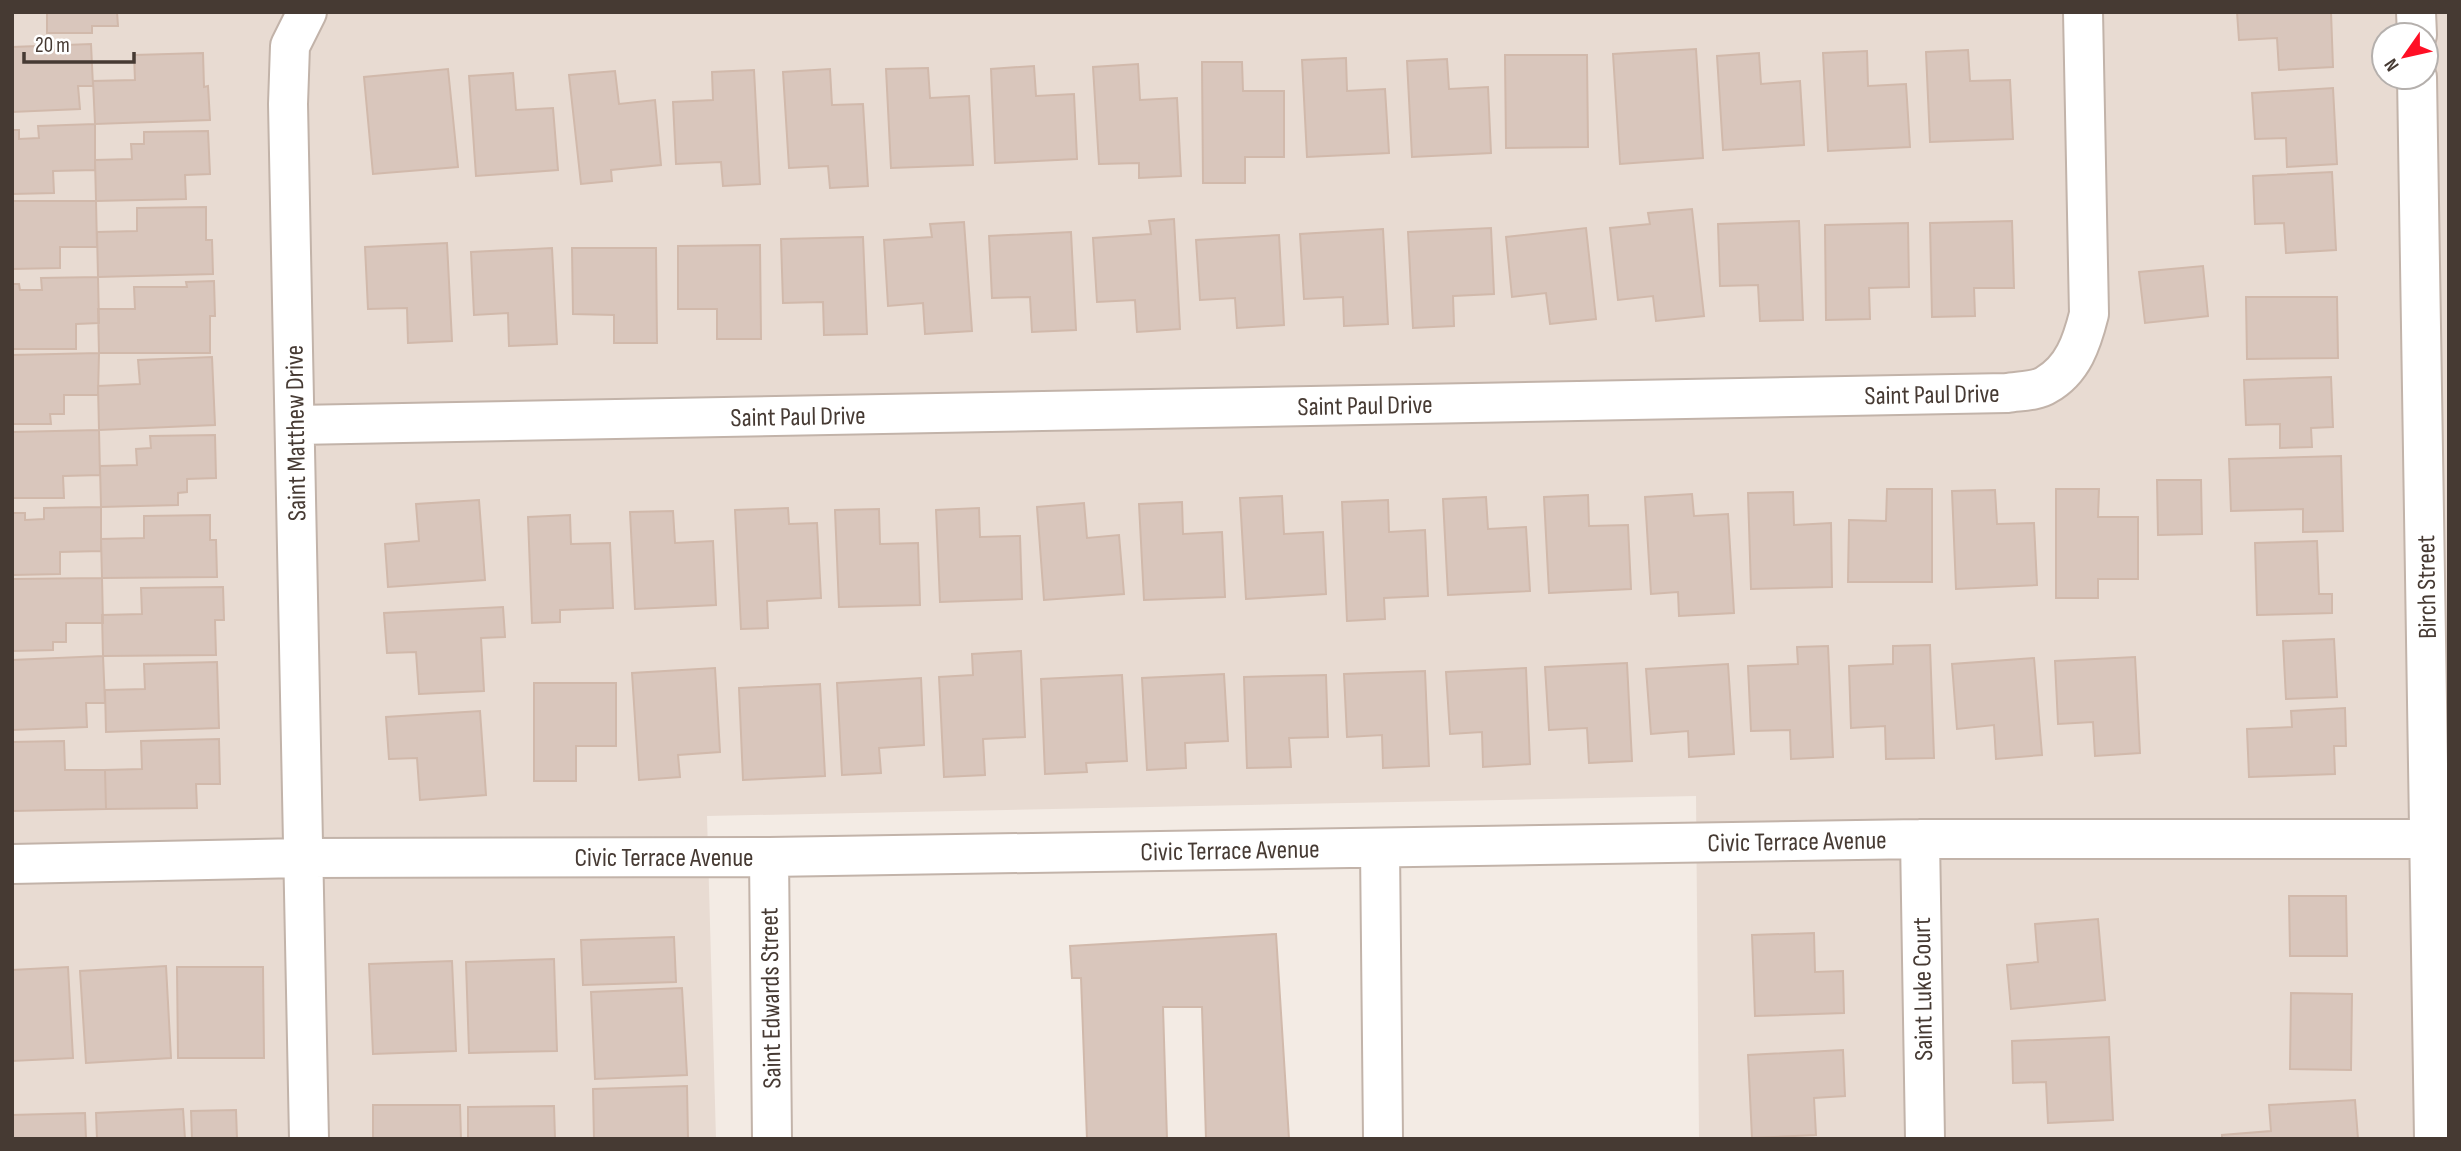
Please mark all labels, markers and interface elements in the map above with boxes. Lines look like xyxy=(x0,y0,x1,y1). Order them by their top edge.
scale bar xyxy=(24,21,135,65)
north arrow xyxy=(2370,21,2440,91)
text: 20 m xyxy=(35,33,70,58)
text: N xyxy=(2380,54,2405,75)
street label: Saint Matthew Drive xyxy=(279,345,314,521)
street label: Saint Paul Drive xyxy=(1864,379,2000,412)
street label: Saint Paul Drive xyxy=(1297,390,1433,423)
street label: Saint Paul Drive xyxy=(730,401,866,434)
street label: Birch Street xyxy=(2411,535,2444,639)
street label: Civic Terrace Avenue xyxy=(1707,825,1887,860)
street label: Civic Terrace Avenue xyxy=(1140,834,1320,869)
street label: Civic Terrace Avenue xyxy=(574,843,754,874)
street label: Saint Edwards Street xyxy=(754,907,789,1089)
street label: Saint Luke Court xyxy=(1907,917,1940,1061)

